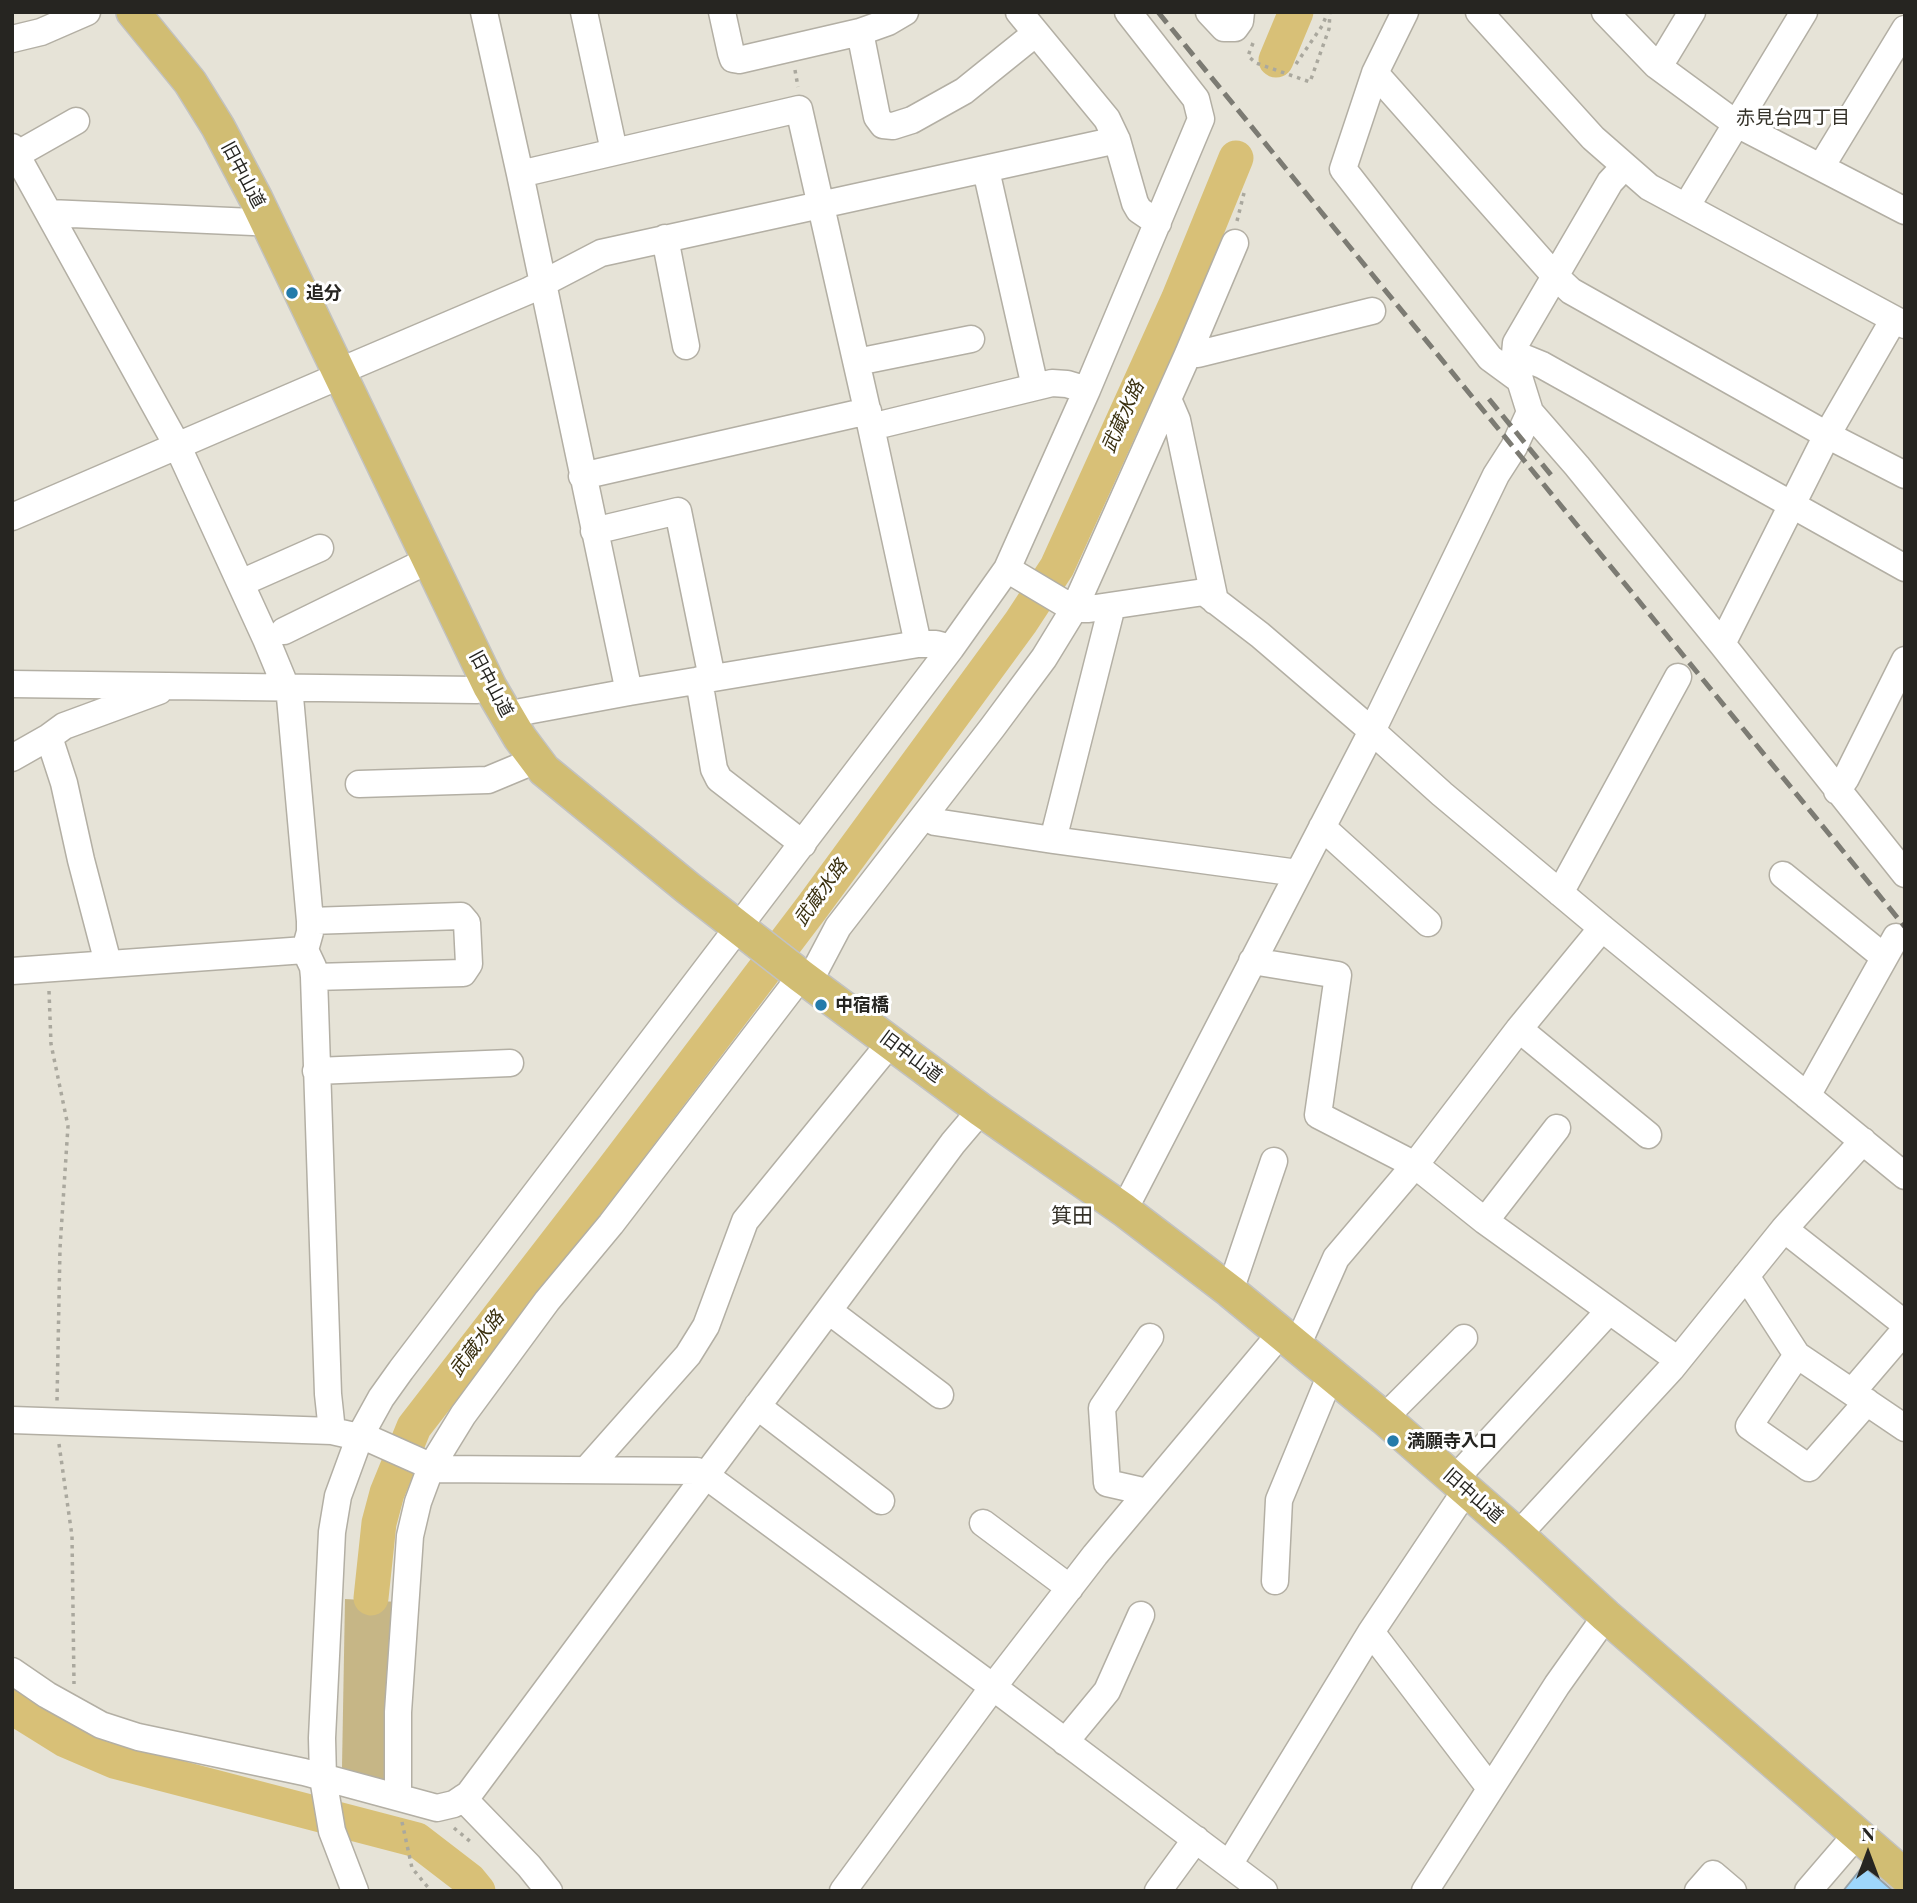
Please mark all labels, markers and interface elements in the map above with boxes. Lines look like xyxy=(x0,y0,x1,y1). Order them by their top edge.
district label: 赤見台四丁目 xyxy=(1736,107,1850,129)
street label: 旧中山道 xyxy=(217,138,269,212)
place label: 追分 xyxy=(306,282,342,304)
marker: 追分 xyxy=(284,285,300,301)
water label: 武蔵水路 xyxy=(1097,378,1149,456)
street label: 旧中山道 xyxy=(465,647,517,721)
water label: 武蔵水路 xyxy=(789,856,853,930)
place label: 中宿橋 xyxy=(835,994,889,1016)
marker: 中宿橋 xyxy=(813,997,829,1013)
street label: 旧中山道 xyxy=(876,1027,946,1087)
district label: 箕田 xyxy=(1051,1203,1093,1229)
water label: 武蔵水路 xyxy=(445,1307,509,1381)
place label: 満願寺入口 xyxy=(1407,1430,1497,1452)
marker: 満願寺入口 xyxy=(1385,1433,1401,1449)
street label: 旧中山道 xyxy=(1439,1464,1507,1528)
north arrow xyxy=(1833,1819,1903,1889)
text: N xyxy=(1861,1820,1875,1846)

